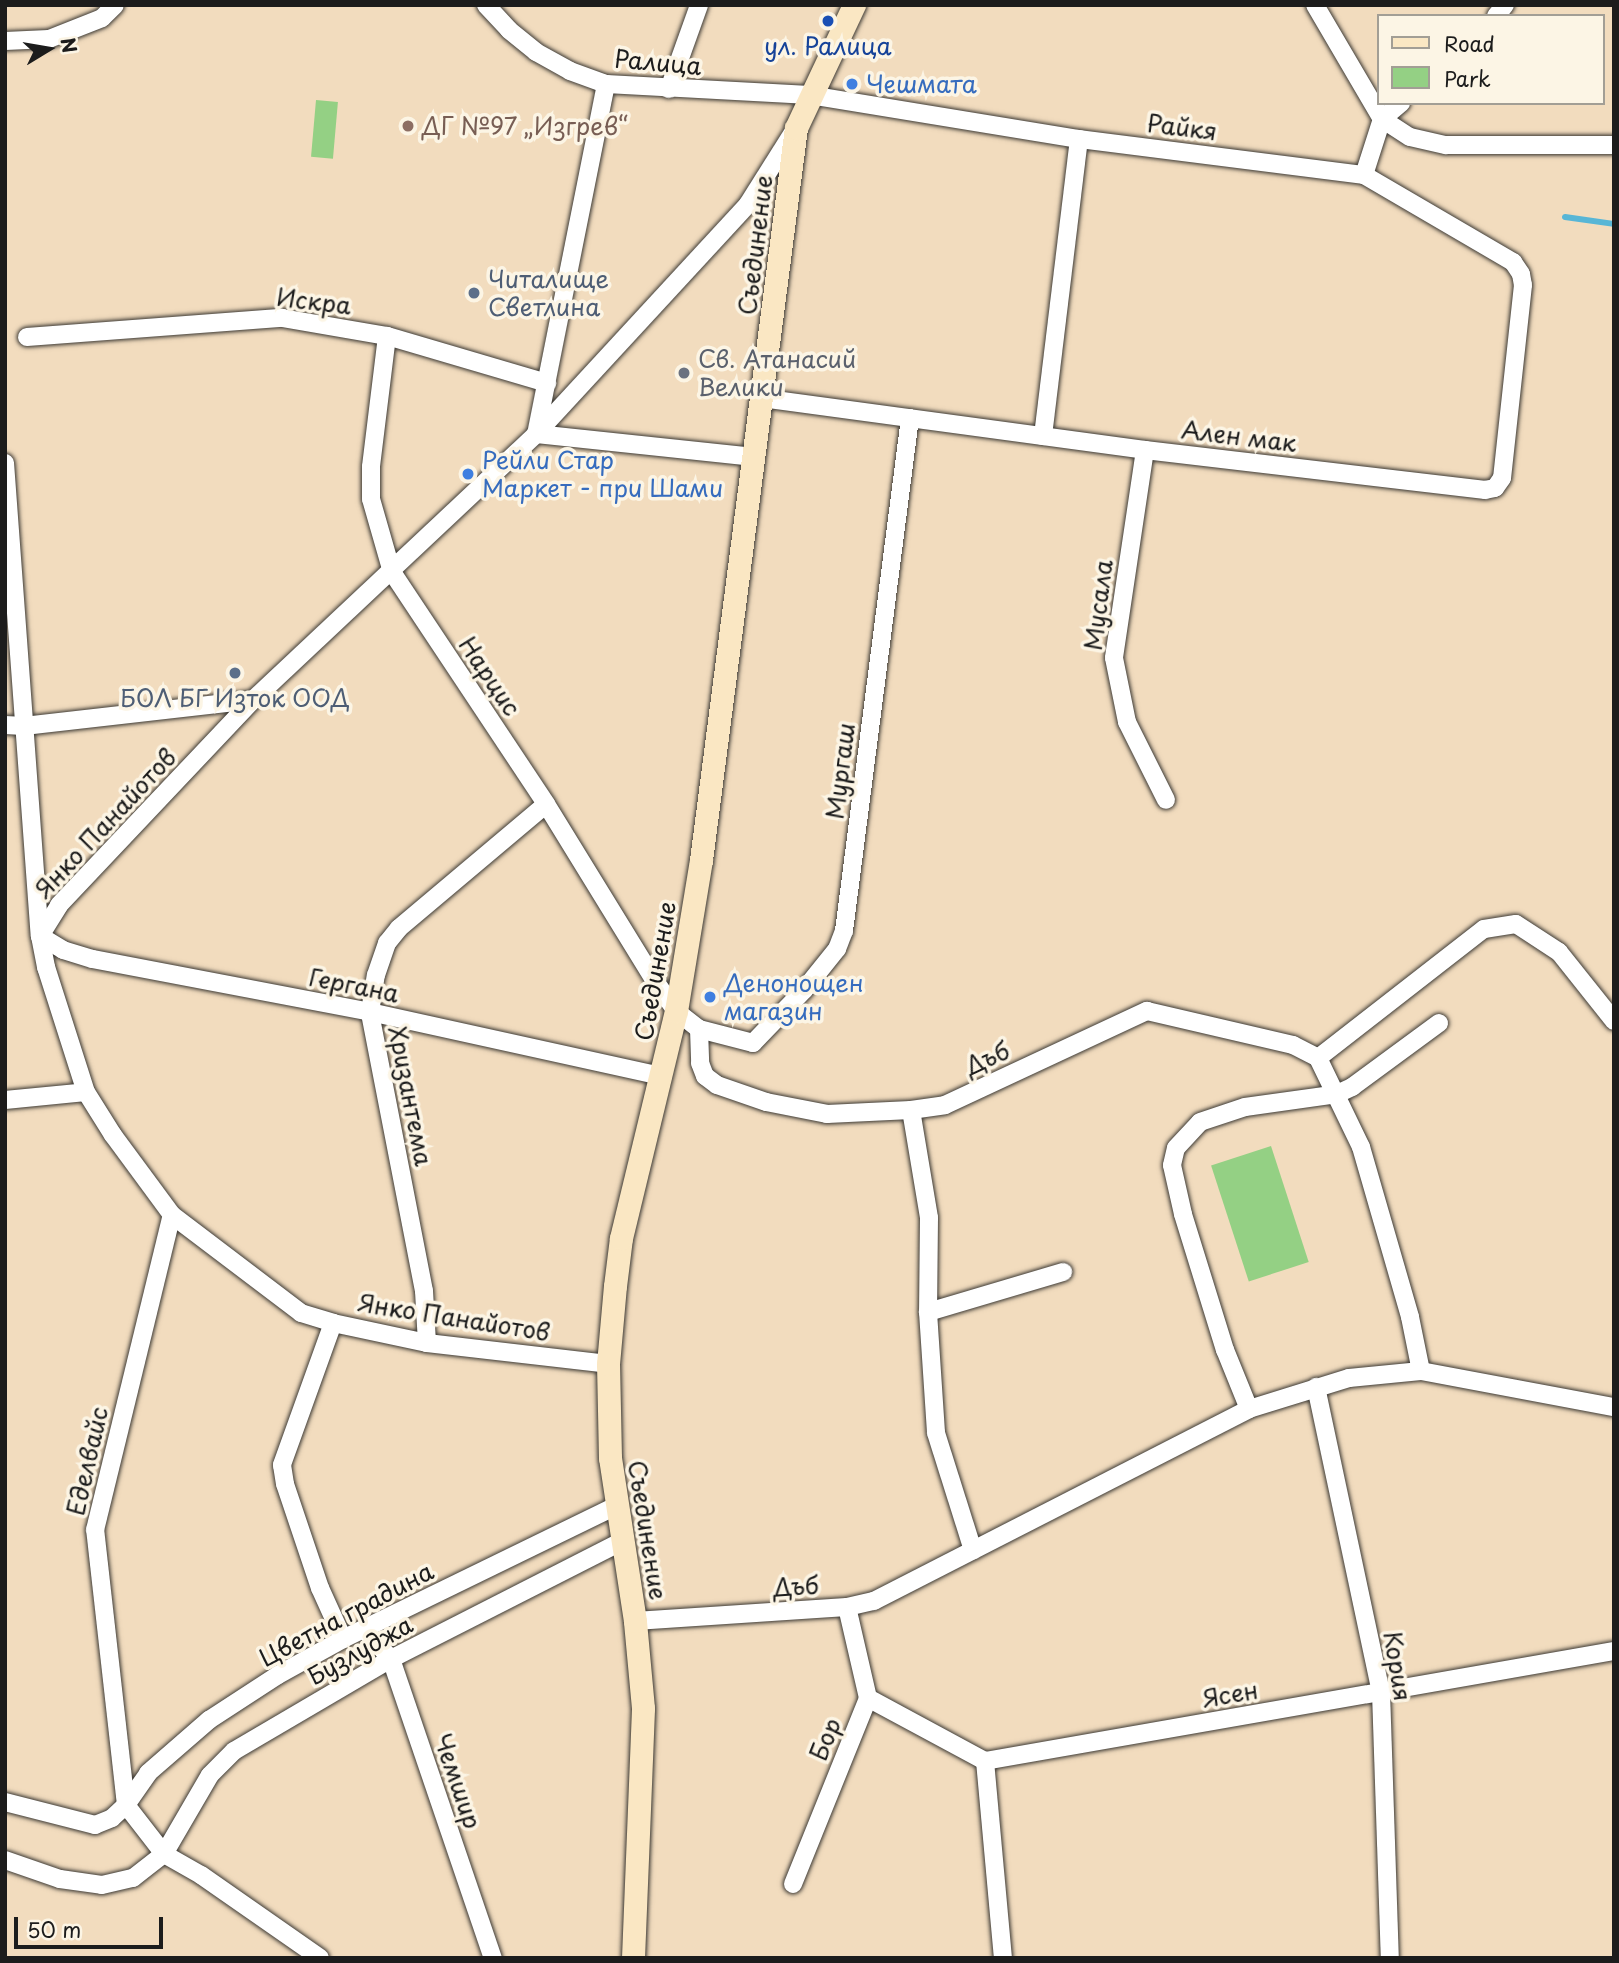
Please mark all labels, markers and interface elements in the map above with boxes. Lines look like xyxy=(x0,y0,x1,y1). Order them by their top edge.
marker: ул. Ралица xyxy=(820,13,836,29)
north arrow xyxy=(14,14,84,84)
legend xyxy=(1378,14,1605,105)
text: Road xyxy=(1444,27,1495,59)
place label: ул. Ралица xyxy=(764,32,892,60)
text: N xyxy=(54,35,85,55)
street label: Ралица xyxy=(613,44,703,80)
text: Park xyxy=(1444,62,1491,94)
place label: Чешмата xyxy=(866,70,977,98)
marker: Чешмата xyxy=(844,76,860,92)
street label: Райкя xyxy=(1145,108,1219,146)
place label: ДГ №97 „Изгрев“ xyxy=(422,112,630,140)
marker: ДГ №97 „Изгрев“ xyxy=(400,118,416,134)
street label: Съединение xyxy=(732,173,778,317)
place label: Читалище Светлина xyxy=(488,265,609,321)
street label: Искра xyxy=(275,282,353,320)
marker: Читалище Светлина xyxy=(466,285,482,301)
place label: Св. Атанасий Велики xyxy=(698,345,856,401)
marker: Св. Атанасий Велики xyxy=(676,365,692,381)
street label: Ален мак xyxy=(1180,415,1298,457)
place label: Рейли Стар Маркет - при Шами xyxy=(482,446,725,502)
marker: Рейли Стар Маркет - при Шами xyxy=(460,466,476,482)
street label: Мусала xyxy=(1078,558,1118,652)
street label: Нарцис xyxy=(453,631,527,721)
marker: БОЛ БГ Изток ООД xyxy=(227,665,243,681)
place label: БОЛ БГ Изток ООД xyxy=(119,684,351,712)
street label: Мургаш xyxy=(820,721,860,821)
street label: Янко Панайотов xyxy=(28,742,182,904)
street label: Съединение xyxy=(629,899,681,1043)
street label: Гергана xyxy=(306,962,402,1008)
place label: Денонощен магазин xyxy=(724,969,864,1025)
marker: Денонощен магазин xyxy=(702,989,718,1005)
street label: Хризантема xyxy=(383,1024,439,1168)
street label: Дъб xyxy=(960,1035,1014,1081)
street label: Янко Панайотов xyxy=(356,1288,552,1346)
street label: Еделвайс xyxy=(61,1404,113,1518)
street label: Съединение xyxy=(623,1458,673,1602)
street label: Цветна градина xyxy=(254,1556,438,1672)
street label: Дъб xyxy=(772,1570,820,1602)
street label: Бузлуджа xyxy=(302,1609,418,1691)
street label: Кория xyxy=(1378,1629,1418,1703)
street label: Ясен xyxy=(1200,1675,1260,1713)
street label: Бор xyxy=(804,1714,846,1764)
street label: Чемшир xyxy=(428,1730,488,1832)
scale bar xyxy=(18,1904,166,1948)
text: 50 m xyxy=(27,1913,81,1945)

